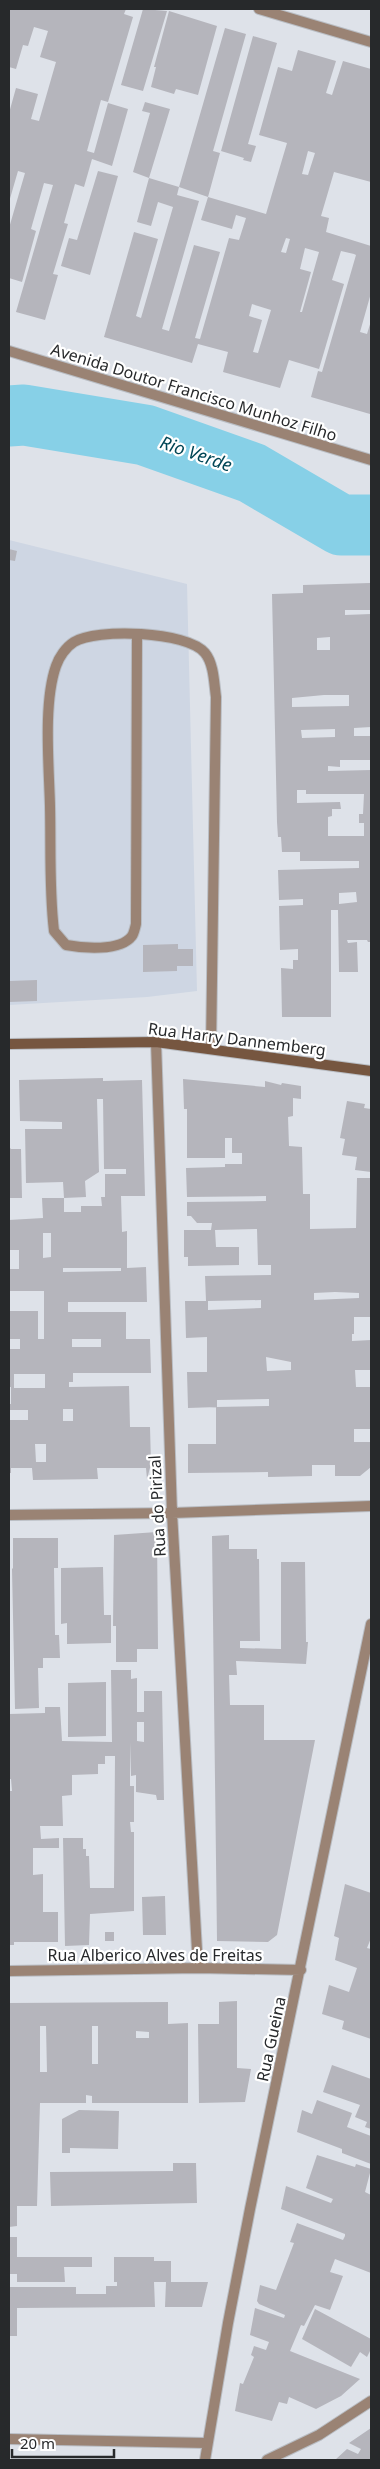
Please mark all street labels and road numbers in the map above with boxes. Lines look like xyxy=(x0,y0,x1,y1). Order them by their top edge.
street label: Avenida Doutor Francisco Munhoz Filho xyxy=(48,338,340,446)
street label: Rua Harry Dannemberg xyxy=(147,1017,327,1061)
street label: Rua do Pirizal xyxy=(143,1455,171,1557)
street label: Rua Alberico Alves de Freitas xyxy=(48,1944,262,1966)
street label: Rua Gueina xyxy=(251,1994,291,2084)

